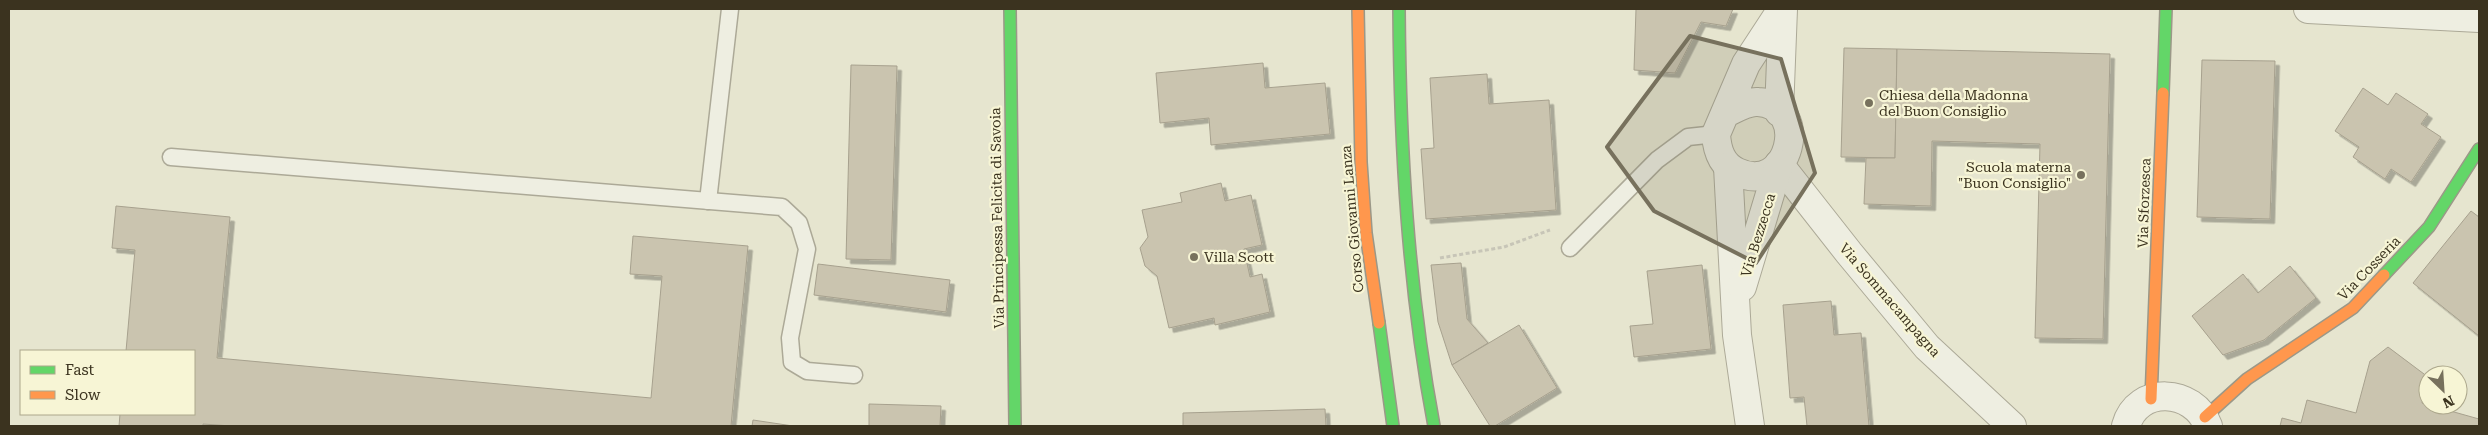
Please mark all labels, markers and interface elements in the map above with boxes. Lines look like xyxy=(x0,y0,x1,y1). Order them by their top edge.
place label: Chiesa della Madonna del Buon Consiglio xyxy=(1879,87,2029,119)
marker: Chiesa della Madonna del Buon Consiglio xyxy=(1863,97,1875,109)
street label: Via Principessa Felicita di Savoia xyxy=(987,107,1007,329)
street label: Corso Giovanni Lanza xyxy=(1338,144,1366,293)
street label: Via Sforzesca xyxy=(2134,157,2154,248)
place label: Scuola materna "Buon Consiglio" xyxy=(1958,159,2071,191)
marker: Scuola materna "Buon Consiglio" xyxy=(2075,169,2087,181)
street label: Via Bezzecca xyxy=(1738,191,1778,279)
street label: Via Cosseria xyxy=(2335,232,2404,303)
street label: Via Sommacampagna xyxy=(1836,240,1944,360)
place label: Villa Scott xyxy=(1204,249,1274,265)
marker: Villa Scott xyxy=(1188,251,1200,263)
legend xyxy=(20,350,195,415)
text: Fast xyxy=(65,361,95,379)
north arrow xyxy=(2418,365,2468,415)
text: Slow xyxy=(65,386,101,404)
text: N xyxy=(2440,392,2457,411)

